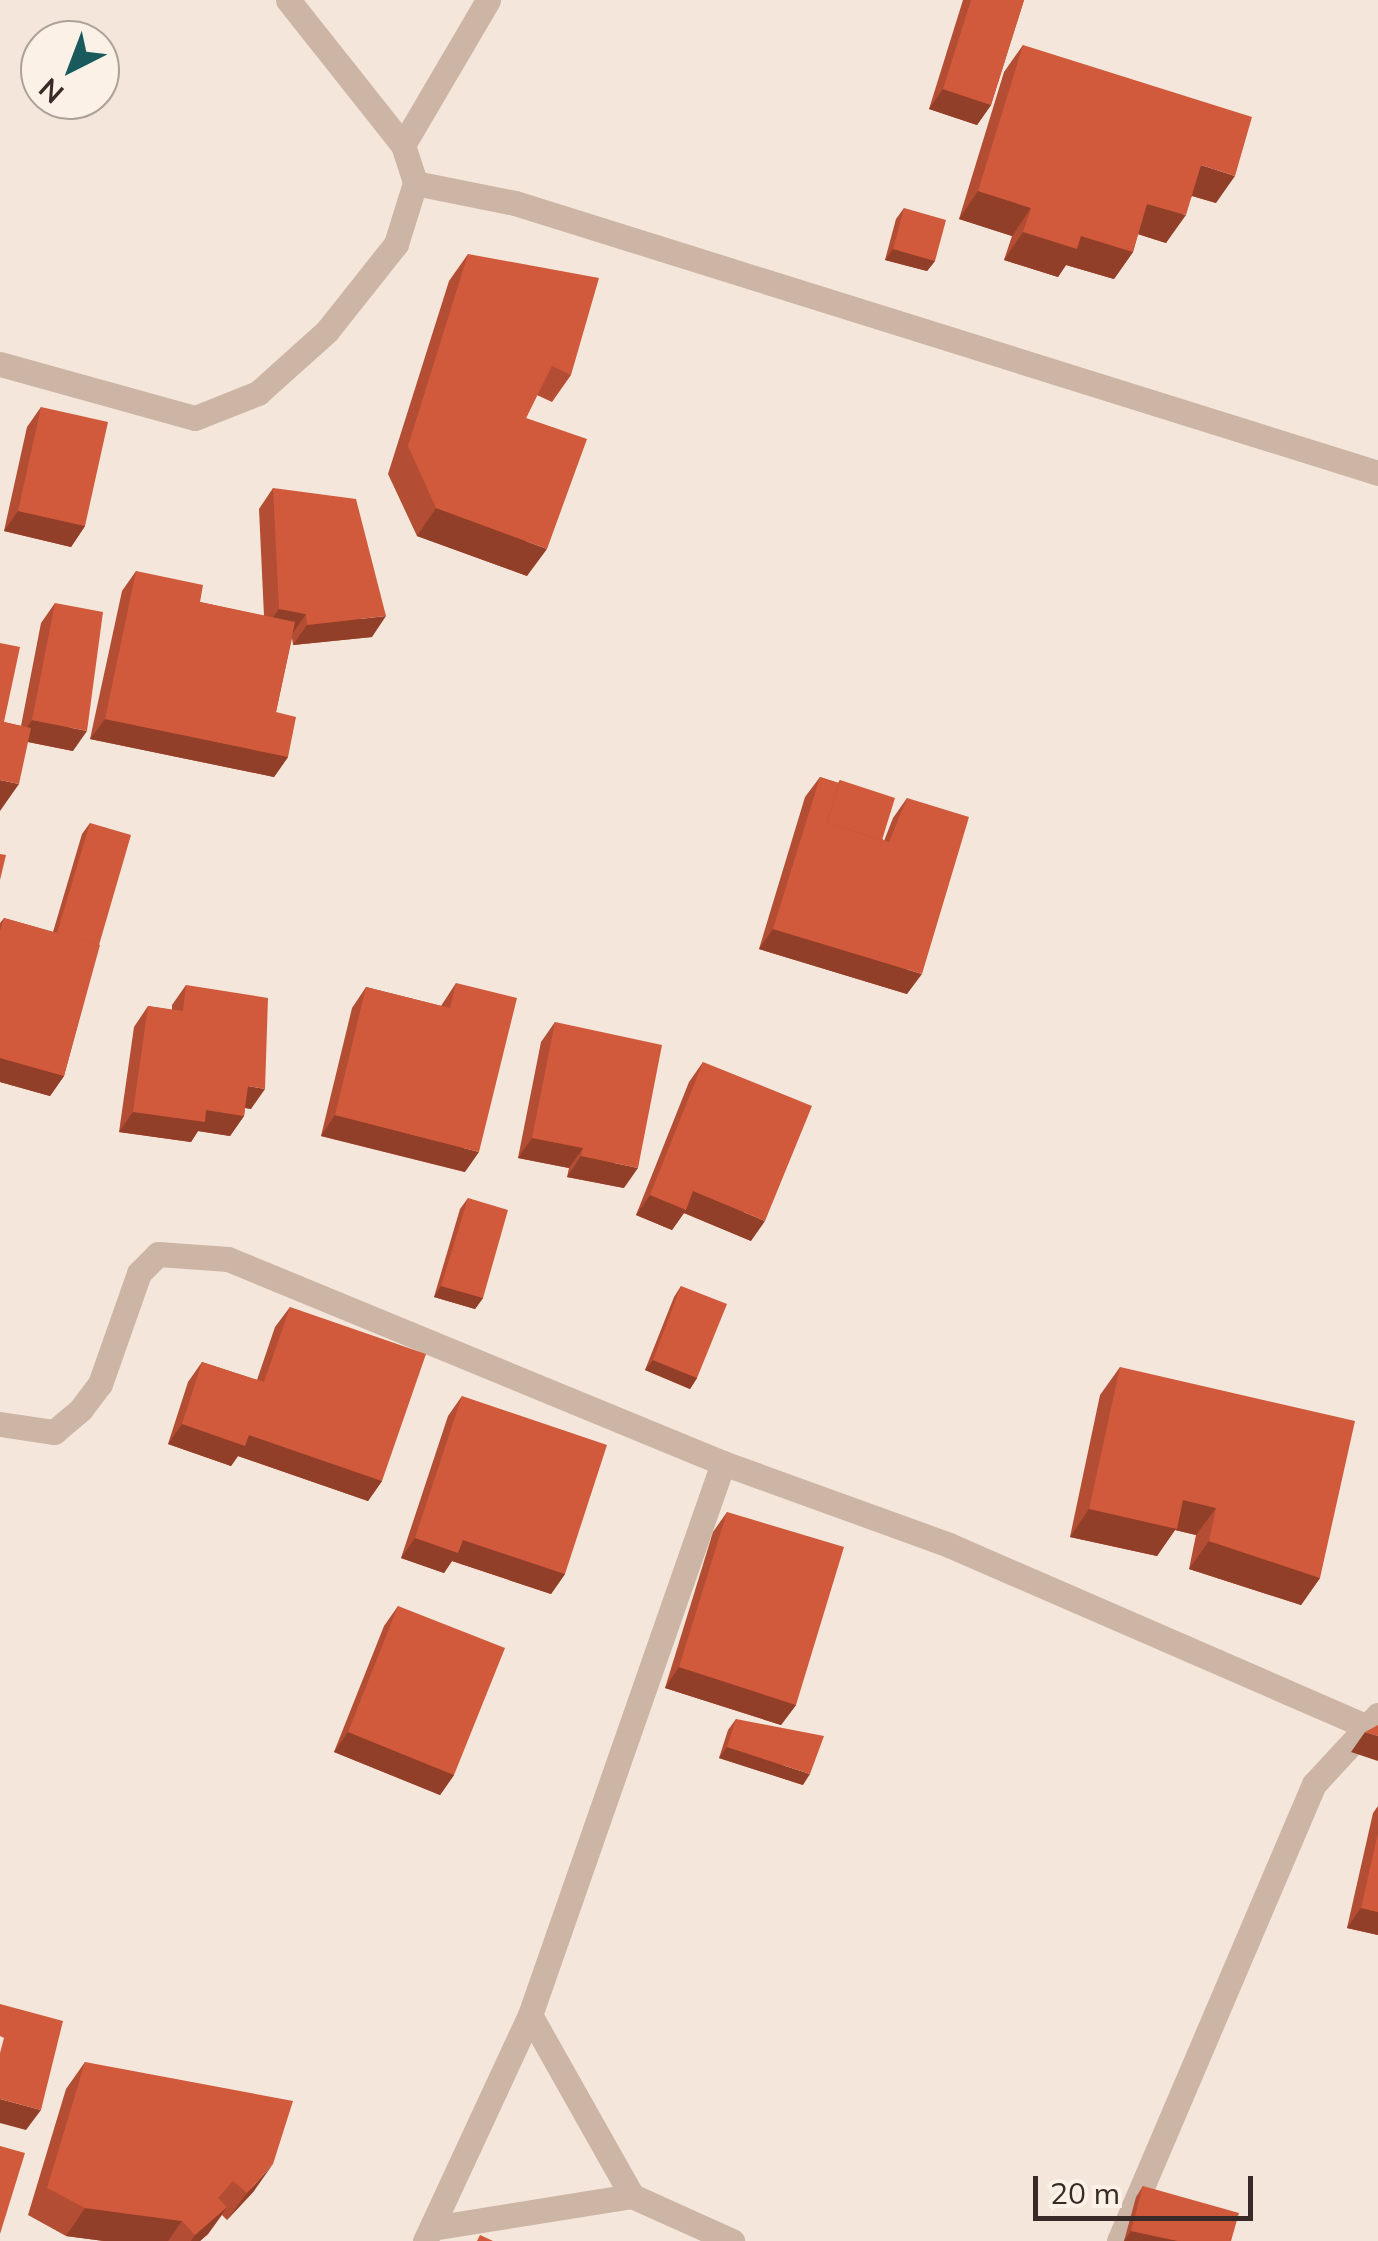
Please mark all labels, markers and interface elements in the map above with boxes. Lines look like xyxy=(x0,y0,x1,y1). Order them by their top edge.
north arrow xyxy=(20,20,120,120)
text: N xyxy=(31,71,71,111)
scale bar xyxy=(1038,2156,1258,2218)
text: 20 m xyxy=(1050,2174,1120,2212)

